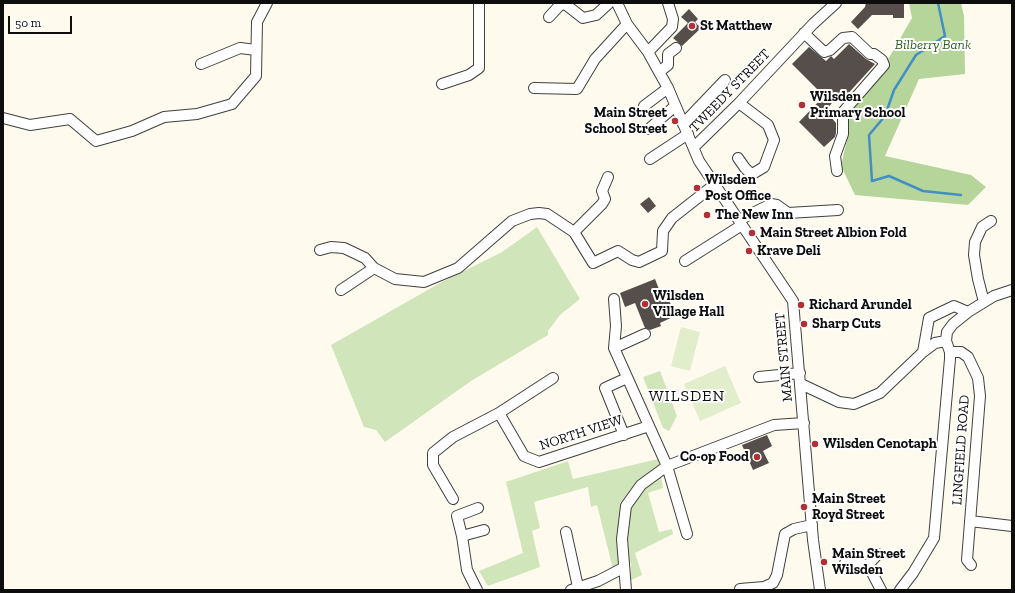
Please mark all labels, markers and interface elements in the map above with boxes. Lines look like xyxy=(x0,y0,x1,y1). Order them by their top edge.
scale bar xyxy=(10,8,74,34)
text: 50 m xyxy=(15,16,41,30)
place label: St Matthew xyxy=(700,18,772,34)
marker: St Matthew xyxy=(687,21,697,31)
park label: Bilberry Bank xyxy=(895,37,971,53)
street label: TWEEDY STREET xyxy=(686,46,774,136)
place label: Wilsden Primary School xyxy=(810,89,905,122)
marker: Wilsden Primary School xyxy=(797,100,807,110)
place label: Main Street School Street xyxy=(585,105,667,138)
marker: Main Street School Street xyxy=(670,116,680,126)
place label: Wilsden Post Office xyxy=(705,172,771,204)
marker: Wilsden Post Office xyxy=(692,183,702,193)
place label: The New Inn xyxy=(715,207,793,223)
marker: The New Inn xyxy=(702,210,712,220)
place label: Main Street Albion Fold xyxy=(760,225,907,241)
marker: Main Street Albion Fold xyxy=(747,228,757,238)
place label: Krave Deli xyxy=(757,243,821,259)
marker: Krave Deli xyxy=(744,246,754,256)
place label: Wilsden Village Hall xyxy=(653,288,724,320)
place label: Richard Arundel xyxy=(809,297,912,313)
marker: Wilsden Village Hall xyxy=(640,299,650,309)
marker: Richard Arundel xyxy=(796,300,806,310)
street label: MAIN STREET xyxy=(772,312,796,402)
place label: Sharp Cuts xyxy=(812,316,881,332)
marker: Sharp Cuts xyxy=(799,319,809,329)
district label: WILSDEN xyxy=(649,386,725,406)
street label: LINGFIELD ROAD xyxy=(949,394,973,506)
street label: NORTH VIEW xyxy=(537,412,625,454)
place label: Wilsden Cenotaph xyxy=(823,436,937,452)
marker: Wilsden Cenotaph xyxy=(810,439,820,449)
place label: Co-op Food xyxy=(680,449,749,465)
marker: Co-op Food xyxy=(752,452,762,462)
place label: Main Street Royd Street xyxy=(812,491,885,524)
marker: Main Street Royd Street xyxy=(799,502,809,512)
place label: Main Street Wilsden xyxy=(832,546,905,578)
marker: Main Street Wilsden xyxy=(819,557,829,567)

